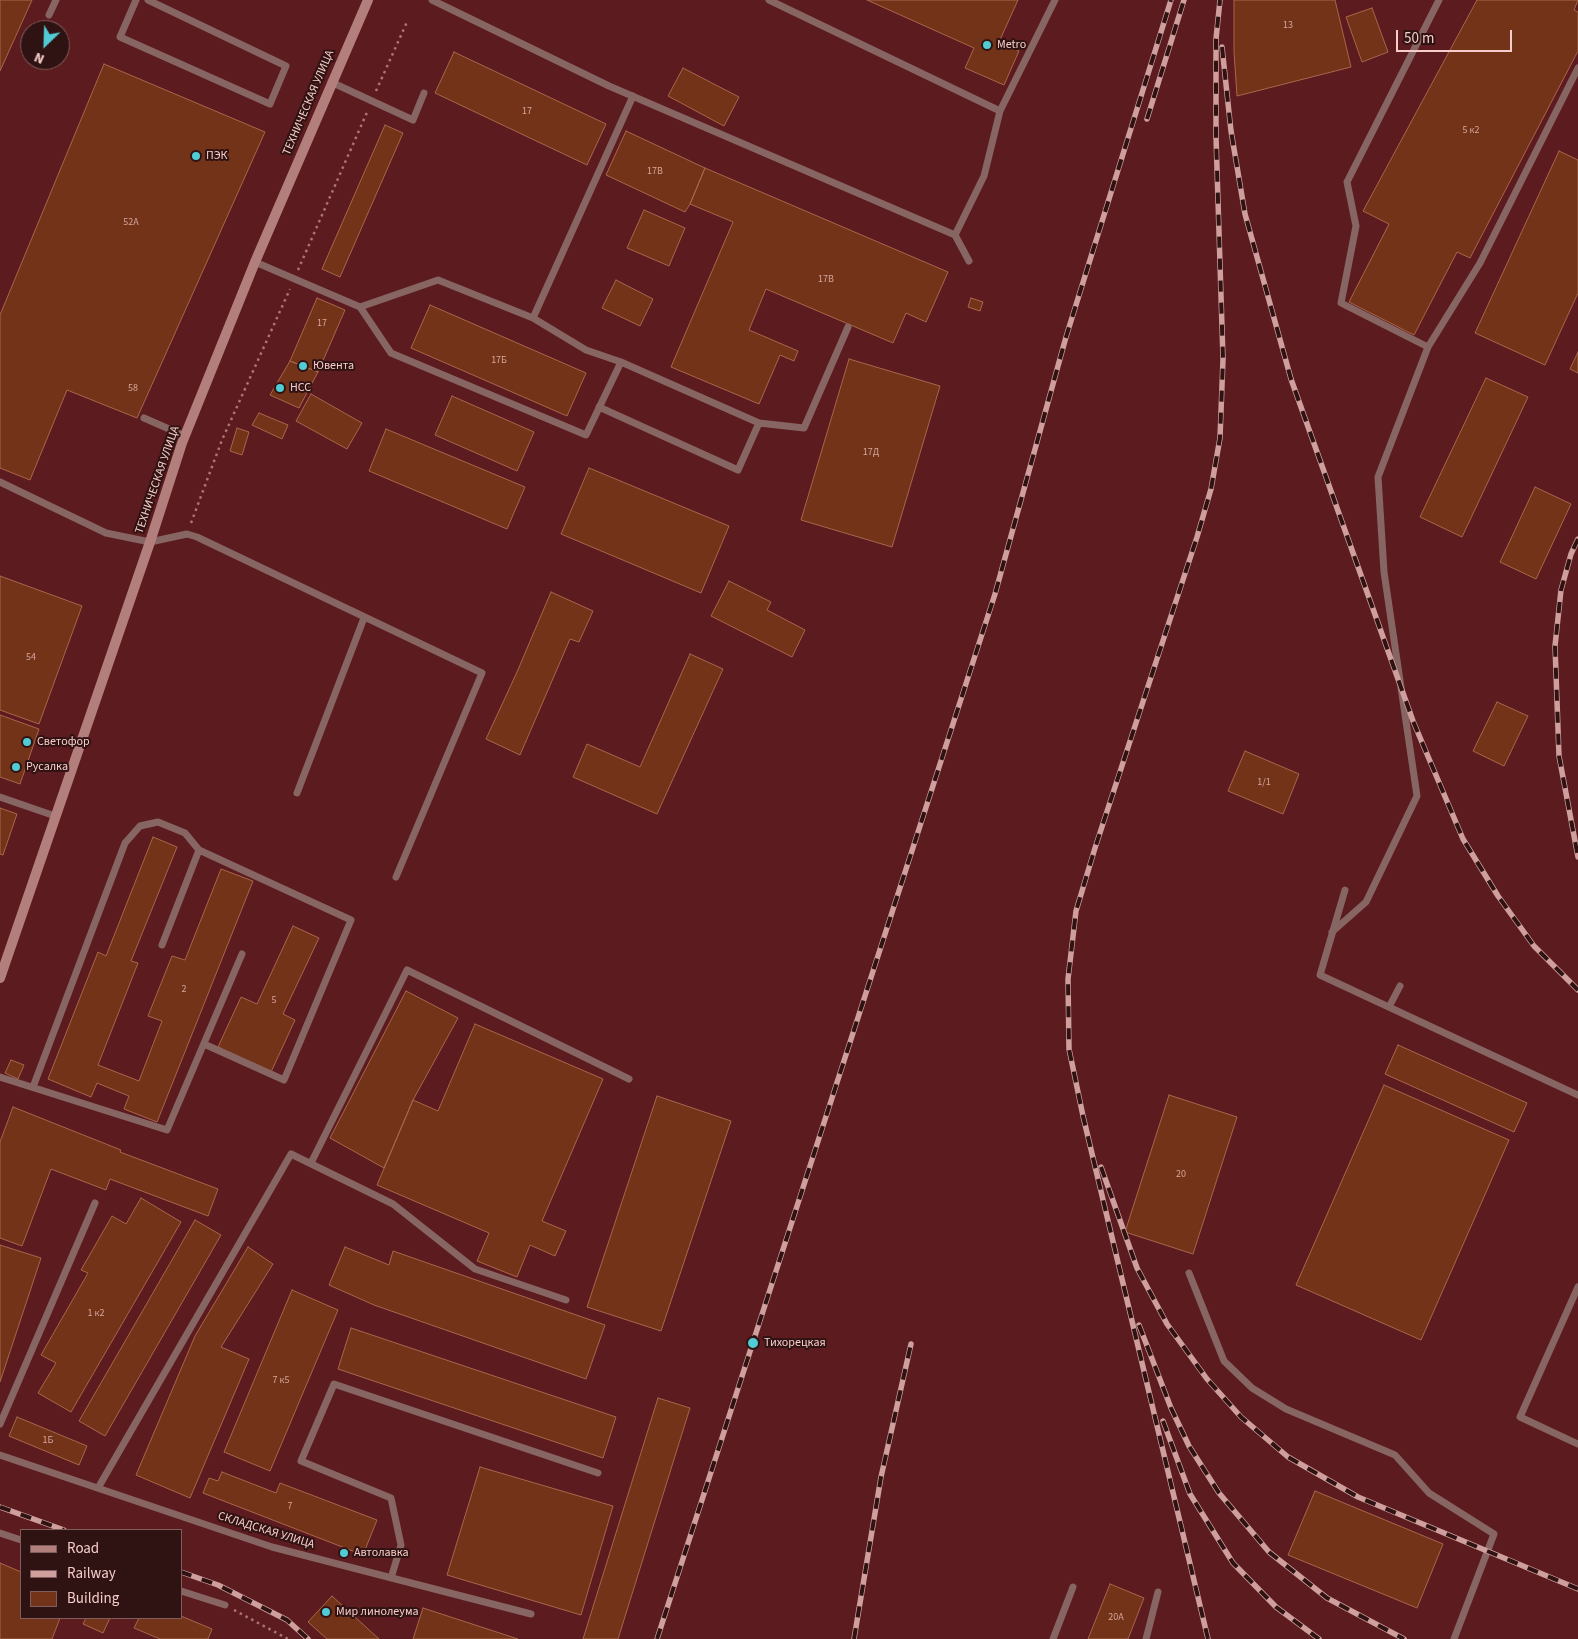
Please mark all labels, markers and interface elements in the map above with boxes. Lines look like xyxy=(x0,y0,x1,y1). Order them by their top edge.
north arrow xyxy=(20,20,70,70)
house number: 13 xyxy=(1283,20,1293,32)
scale bar xyxy=(1398,20,1514,52)
text: 50 m xyxy=(1404,28,1434,49)
place label: Metro xyxy=(997,38,1026,52)
marker: Metro xyxy=(981,39,993,51)
text: N xyxy=(31,47,48,69)
street label: ТЕХНИЧЕСКАЯ УЛИЦА xyxy=(280,48,338,158)
house number: 17 xyxy=(522,106,532,118)
house number: 5 к2 xyxy=(1463,125,1479,137)
place label: ПЭК xyxy=(206,149,228,163)
marker: ПЭК xyxy=(190,150,202,162)
house number: 17В xyxy=(647,166,663,178)
house number: 52А xyxy=(123,217,139,229)
house number: 17В xyxy=(818,274,834,286)
house number: 17 xyxy=(317,318,327,330)
house number: 17Б xyxy=(491,355,507,367)
place label: Ювента xyxy=(313,359,354,373)
marker: Ювента xyxy=(297,360,309,372)
place label: НСС xyxy=(290,381,311,395)
marker: НСС xyxy=(274,382,286,394)
house number: 58 xyxy=(128,383,138,395)
street label: ТЕХНИЧЕСКАЯ УЛИЦА xyxy=(133,424,183,536)
house number: 17Д xyxy=(863,447,879,459)
house number: 54 xyxy=(26,652,36,664)
place label: Светофор xyxy=(37,735,90,749)
marker: Светофор xyxy=(21,736,33,748)
place label: Русалка xyxy=(26,760,68,774)
marker: Русалка xyxy=(10,761,22,773)
house number: 1/1 xyxy=(1257,777,1271,789)
house number: 2 xyxy=(182,984,186,996)
house number: 5 xyxy=(272,995,276,1007)
house number: 20 xyxy=(1176,1169,1186,1181)
house number: 1 к2 xyxy=(88,1308,104,1320)
marker: Тихорецкая xyxy=(746,1336,760,1350)
place label: Тихорецкая xyxy=(764,1336,826,1350)
house number: 7 к5 xyxy=(273,1375,289,1387)
house number: 1Б xyxy=(43,1435,53,1447)
house number: 7 xyxy=(288,1501,292,1513)
street label: СКЛАДСКАЯ УЛИЦА xyxy=(216,1509,316,1553)
legend xyxy=(20,1529,182,1619)
text: Road xyxy=(67,1538,99,1559)
place label: Автолавка xyxy=(354,1546,409,1560)
marker: Автолавка xyxy=(338,1547,350,1559)
text: Railway xyxy=(67,1563,116,1584)
text: Building xyxy=(67,1588,119,1609)
place label: Мир линолеума xyxy=(336,1605,419,1619)
marker: Мир линолеума xyxy=(320,1606,332,1618)
house number: 20А xyxy=(1108,1612,1124,1624)

